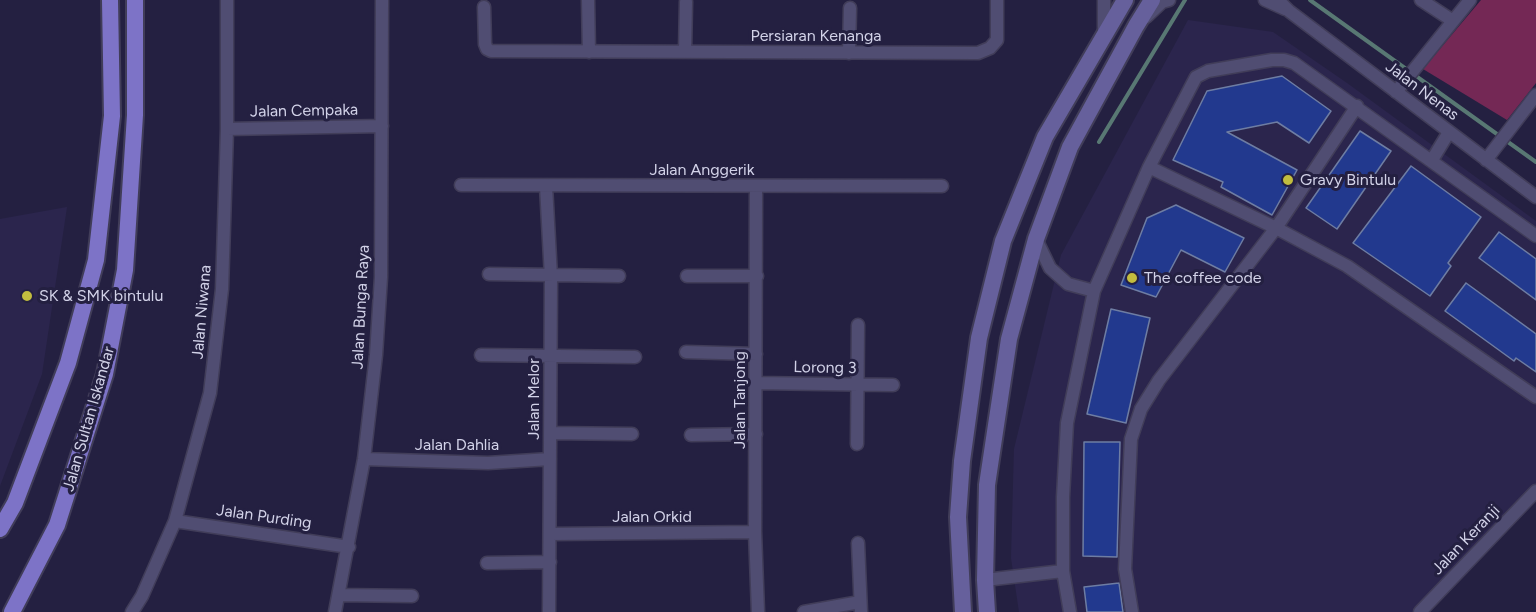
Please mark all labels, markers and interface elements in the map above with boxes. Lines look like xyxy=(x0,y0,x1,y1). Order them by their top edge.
street label: Persiaran Kenanga xyxy=(751,26,881,46)
street label: Jalan Nenas xyxy=(1382,57,1462,125)
street label: Jalan Cempaka xyxy=(250,100,358,122)
street label: Jalan Anggerik xyxy=(649,160,755,180)
place label: Gravy Bintulu xyxy=(1300,170,1396,190)
marker: Gravy Bintulu xyxy=(1281,173,1295,187)
street label: Jalan Bunga Raya xyxy=(348,244,374,370)
street label: Jalan Niwana xyxy=(188,264,216,360)
place label: The coffee code xyxy=(1144,268,1262,288)
marker: The coffee code xyxy=(1125,271,1139,285)
place label: SK & SMK bintulu xyxy=(39,286,163,306)
marker: SK & SMK bintulu xyxy=(20,289,34,303)
street label: Jalan Sultan Iskandar xyxy=(59,344,119,494)
street label: Jalan Tanjong xyxy=(730,351,750,449)
street label: Jalan Melor xyxy=(524,358,544,440)
street label: Lorong 3 xyxy=(793,358,857,378)
street label: Jalan Dahlia xyxy=(415,435,499,455)
street label: Jalan Purding xyxy=(215,501,313,533)
street label: Jalan Keranji xyxy=(1428,501,1504,579)
street label: Jalan Orkid xyxy=(612,507,692,527)

